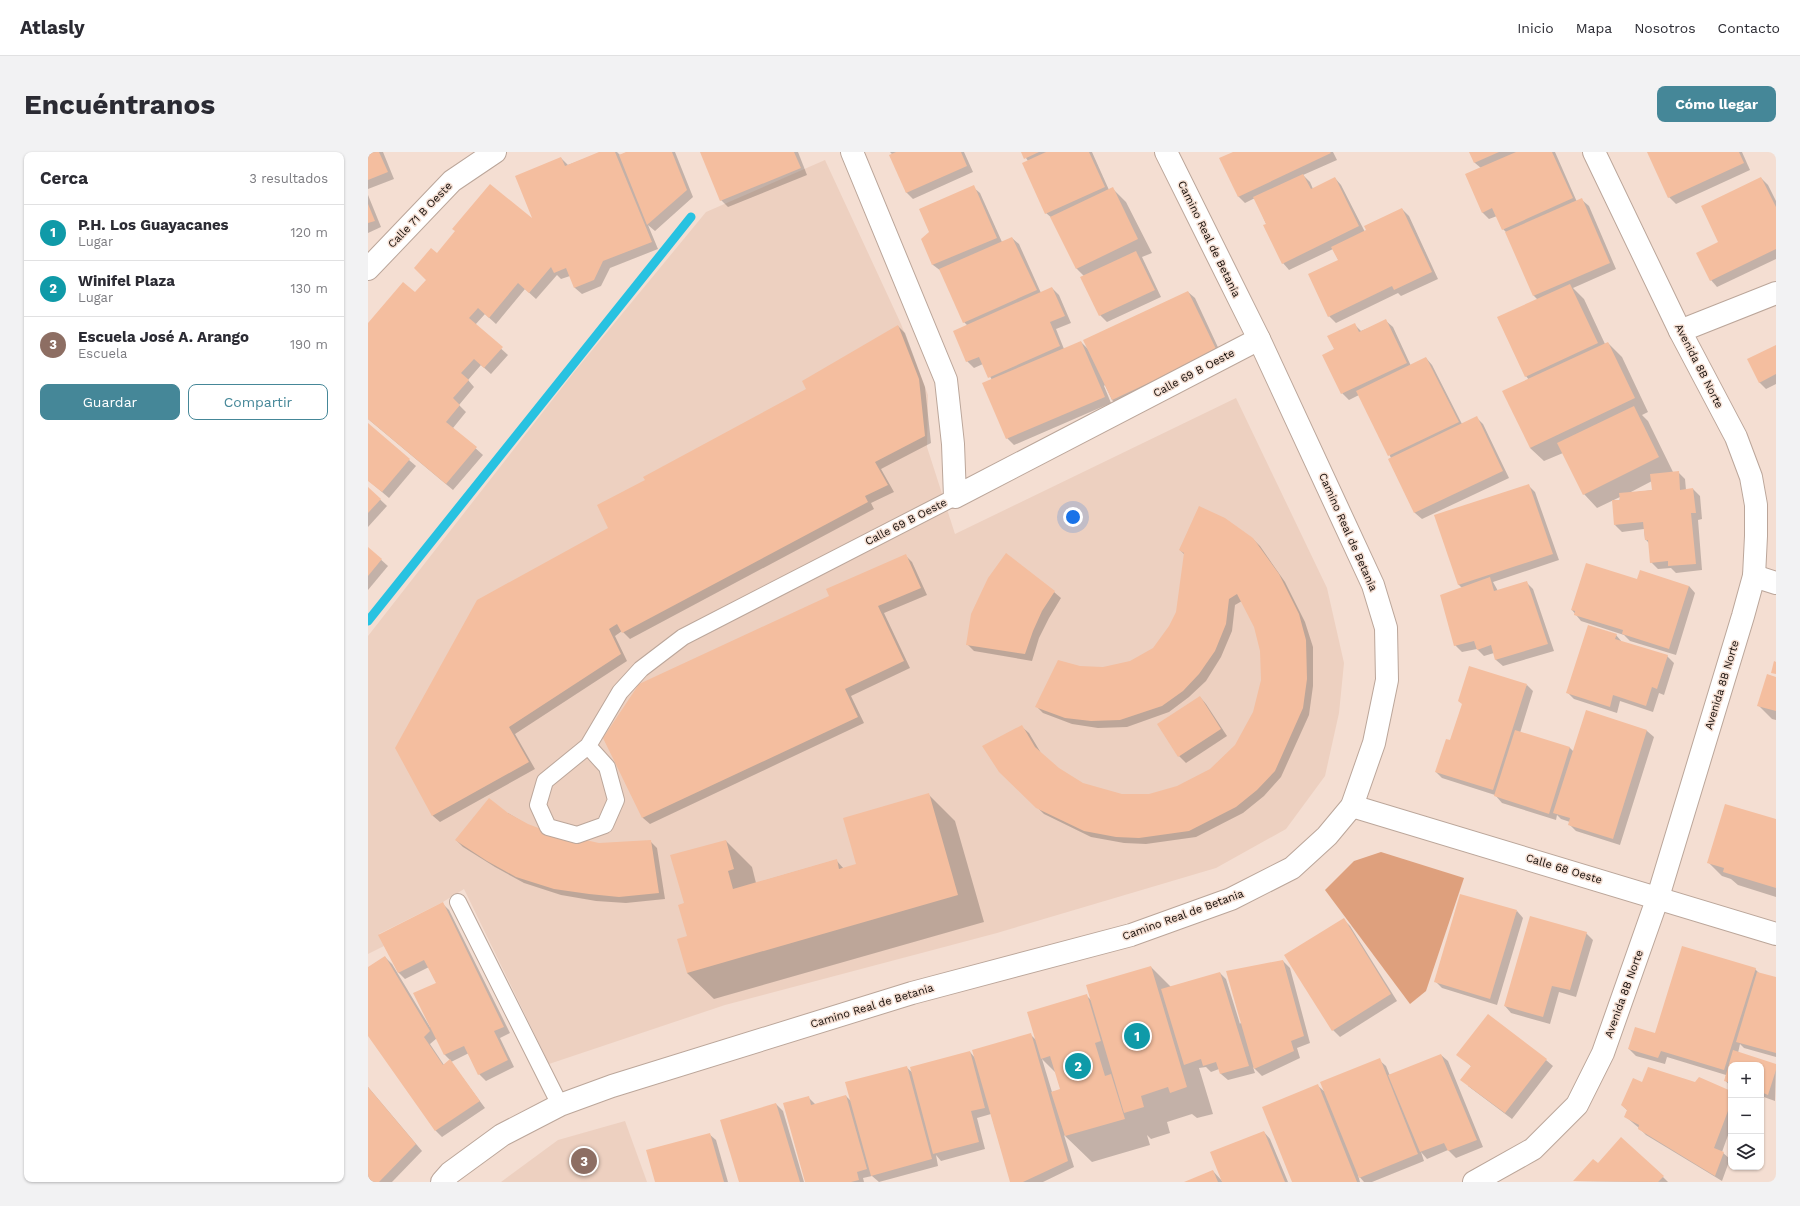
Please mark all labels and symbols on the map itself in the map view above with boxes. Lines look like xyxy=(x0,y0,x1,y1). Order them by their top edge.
street label: Calle 71 B Oeste xyxy=(385,179,455,251)
street label: Camino Real de Betania xyxy=(1175,179,1243,299)
street label: Avenida 8B Norte xyxy=(1672,322,1726,410)
street label: Calle 69 B Oeste xyxy=(1151,346,1237,400)
street label: Camino Real de Betania xyxy=(1316,471,1380,593)
street label: Calle 69 B Oeste xyxy=(863,496,949,548)
your location xyxy=(1063,507,1083,527)
street label: Avenida 8B Norte xyxy=(1702,639,1742,731)
street label: Calle 68 Oeste xyxy=(1524,851,1604,887)
street label: Camino Real de Betania xyxy=(1121,887,1245,943)
street label: Avenida 8B Norte xyxy=(1602,948,1646,1040)
street label: Camino Real de Betania xyxy=(809,981,935,1031)
pin: 1 xyxy=(1124,1021,1150,1051)
pin: 2 xyxy=(1065,1051,1091,1081)
pin: 3 xyxy=(571,1146,597,1176)

